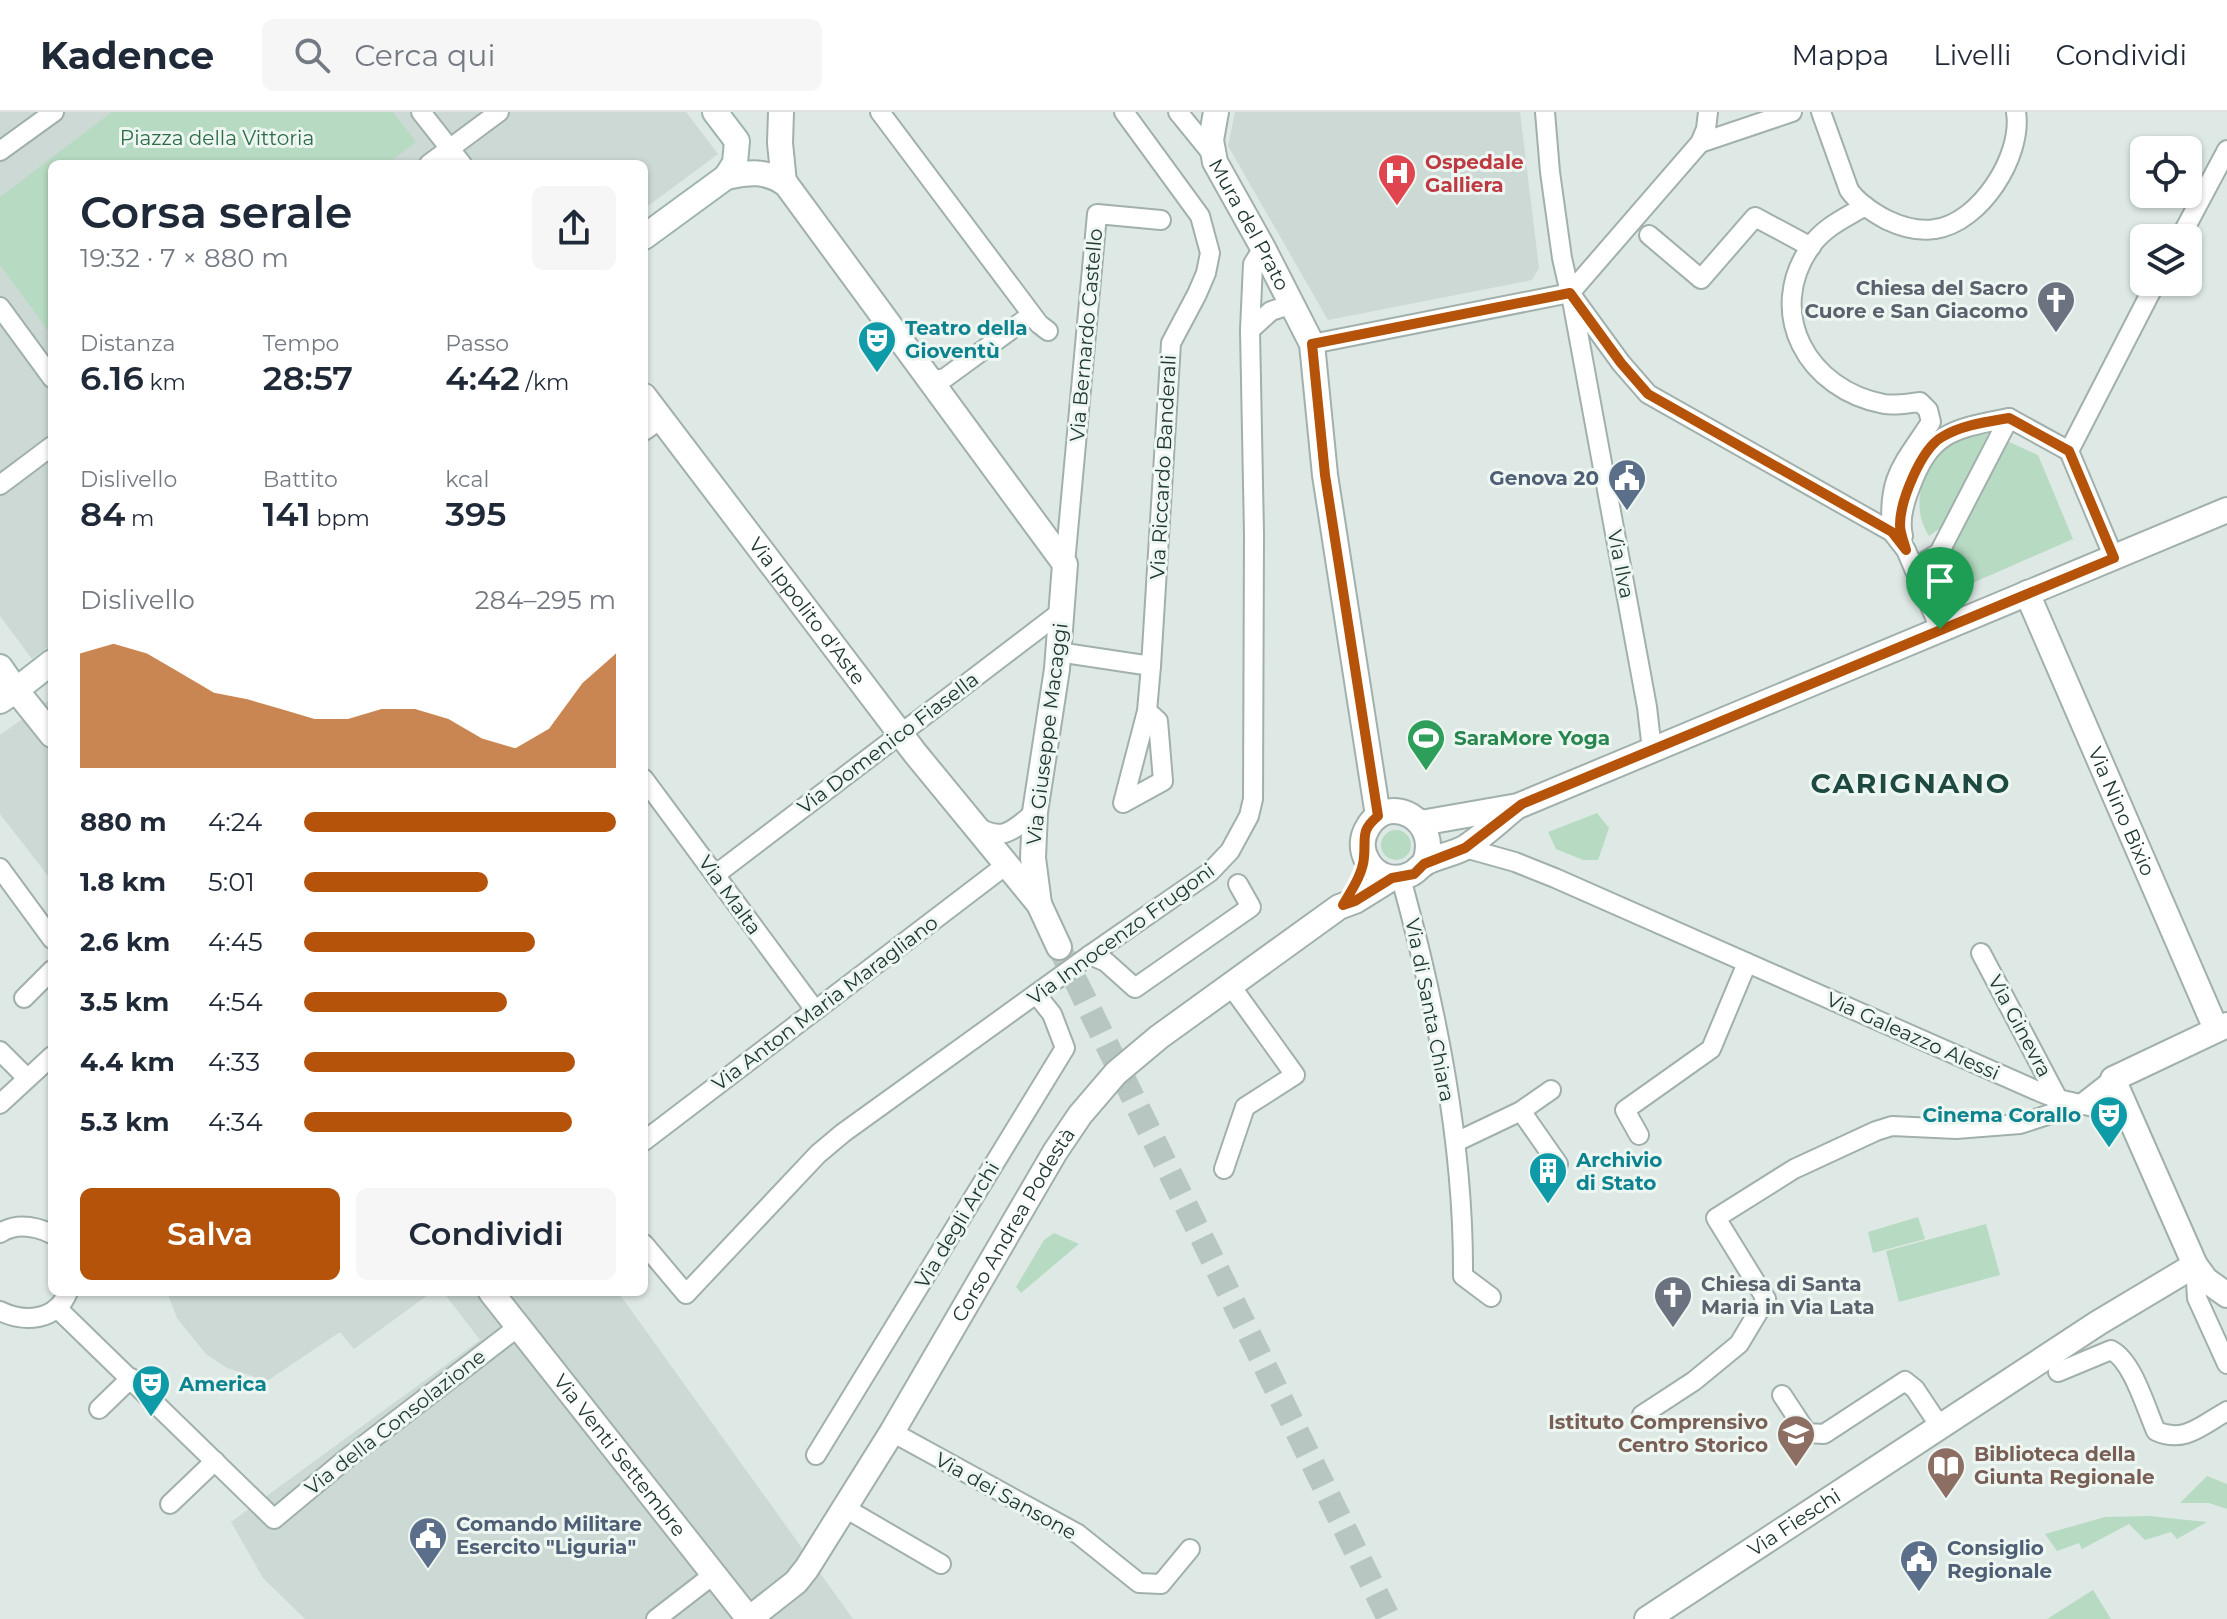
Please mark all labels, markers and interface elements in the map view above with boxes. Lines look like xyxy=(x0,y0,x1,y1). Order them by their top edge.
search box xyxy=(262,19,822,91)
text: Kadence xyxy=(40,32,214,79)
icon: search xyxy=(290,33,334,77)
text: Cerca qui xyxy=(354,37,496,74)
text: Mappa xyxy=(1792,38,1889,72)
text: Livelli xyxy=(1933,38,2012,72)
text: Condividi xyxy=(2056,38,2187,72)
park label: Piazza della Vittoria xyxy=(120,126,314,150)
map controls xyxy=(2130,136,2202,296)
button: locate xyxy=(2130,136,2202,208)
place label: Ospedale Galliera xyxy=(1425,150,1524,197)
hospital icon: Ospedale Galliera xyxy=(1376,152,1418,207)
street label: Mura del Prato xyxy=(1204,154,1295,294)
text: Corsa serale xyxy=(80,185,352,239)
button: share xyxy=(532,186,616,270)
button: layers xyxy=(2130,224,2202,296)
street label: Via Bernardo Castello xyxy=(1065,227,1107,443)
text: 19:32 · 7 × 880 m xyxy=(80,242,289,274)
place label: Chiesa del Sacro Cuore e San Giacomo xyxy=(1805,276,2028,323)
church icon: Chiesa del Sacro Cuore e San Giacomo xyxy=(2035,279,2077,334)
place label: Teatro della Gioventù xyxy=(905,316,1028,363)
theatre icon: Teatro della Gioventù xyxy=(856,319,898,374)
text: Distanza xyxy=(80,330,175,357)
text: Tempo xyxy=(263,330,339,357)
text: Passo xyxy=(445,330,509,357)
street label: Via Riccardo Banderali xyxy=(1145,354,1181,580)
text: 6.16 xyxy=(80,357,144,399)
text: 28:57 xyxy=(263,357,353,399)
text: 4:42 xyxy=(445,357,520,399)
text: km xyxy=(144,369,186,396)
text: /km xyxy=(520,369,569,396)
public building icon: Genova 20 xyxy=(1606,457,1648,512)
text: Dislivello xyxy=(80,466,177,493)
text: Battito xyxy=(263,466,338,493)
text: kcal xyxy=(445,466,489,493)
place label: Genova 20 xyxy=(1489,466,1599,490)
text: 84 xyxy=(80,493,125,535)
text: 141 xyxy=(263,493,311,535)
text: 395 xyxy=(445,493,506,535)
text: m xyxy=(125,505,154,532)
text: bpm xyxy=(311,505,370,532)
street label: Via Ilva xyxy=(1603,527,1639,601)
street label: Via Ippolito d'Aste xyxy=(744,533,871,689)
pin xyxy=(1906,547,1974,629)
icon: arrive xyxy=(1918,559,1962,603)
text: Dislivello xyxy=(80,584,195,616)
text: 284–295 m xyxy=(475,584,616,616)
street label: Via Giuseppe Macaggi xyxy=(1021,622,1073,846)
street label: Via Domenico Fiasella xyxy=(793,667,983,819)
sports icon: SaraMore Yoga xyxy=(1405,717,1447,772)
place label: SaraMore Yoga xyxy=(1454,726,1610,750)
street label: Via Nino Bixio xyxy=(2083,743,2160,880)
district label: CARIGNANO xyxy=(1810,766,2012,800)
text: 880 m xyxy=(80,806,167,838)
text: 4:24 xyxy=(208,806,262,838)
street label: Via Malta xyxy=(693,851,767,939)
street label: Via Innocenzo Frugoni xyxy=(1023,858,1219,1010)
text: 1.8 km xyxy=(80,866,166,898)
text: 5:01 xyxy=(208,866,255,898)
street label: Via Anton Maria Maragliano xyxy=(707,910,943,1096)
street label: Via di Santa Chiara xyxy=(1400,916,1460,1104)
text: 2.6 km xyxy=(80,926,170,958)
text: 4:45 xyxy=(208,926,263,958)
street label: Via Ginevra xyxy=(1983,971,2057,1081)
text: 3.5 km xyxy=(80,986,169,1018)
text: 4:54 xyxy=(208,986,263,1018)
street label: Via Galeazzo Alessi xyxy=(1823,987,2003,1085)
text: 4.4 km xyxy=(80,1046,175,1078)
text: 4:33 xyxy=(208,1046,260,1078)
theatre icon: Cinema Corallo xyxy=(2088,1094,2130,1149)
place label: Cinema Corallo xyxy=(1922,1103,2081,1127)
text: 5.3 km xyxy=(80,1106,170,1138)
text: 4:34 xyxy=(208,1106,263,1138)
street label: Corso Andrea Podestà xyxy=(947,1123,1080,1326)
place label: Archivio di Stato xyxy=(1575,1148,1662,1195)
building icon: Archivio di Stato xyxy=(1527,1150,1569,1205)
street label: Via degli Archi xyxy=(910,1157,1004,1293)
button: Salva xyxy=(80,1188,340,1280)
button: Condividi xyxy=(356,1188,616,1280)
place label: Chiesa di Santa Maria in Via Lata xyxy=(1701,1272,1875,1319)
church icon: Chiesa di Santa Maria in Via Lata xyxy=(1652,1274,1694,1329)
street label: Via della Consolazione xyxy=(300,1344,490,1500)
theatre icon: America xyxy=(130,1363,172,1418)
street label: Via Venti Settembre xyxy=(548,1369,691,1541)
place label: America xyxy=(178,1372,267,1396)
place label: Istituto Comprensivo Centro Storico xyxy=(1548,1410,1768,1457)
school or university icon: Istituto Comprensivo Centro Storico xyxy=(1775,1413,1817,1468)
place label: Biblioteca della Giunta Regionale xyxy=(1974,1442,2155,1489)
library icon: Biblioteca della Giunta Regionale xyxy=(1925,1445,1967,1500)
street label: Via dei Sansone xyxy=(931,1447,1081,1545)
street label: Via Fieschi xyxy=(1743,1483,1845,1562)
place label: Comando Militare Esercito "Liguria" xyxy=(456,1512,642,1559)
public building icon: Comando Militare Esercito "Liguria" xyxy=(407,1515,449,1570)
place label: Consiglio Regionale xyxy=(1947,1536,2052,1583)
public building icon: Consiglio Regionale xyxy=(1898,1538,1940,1593)

